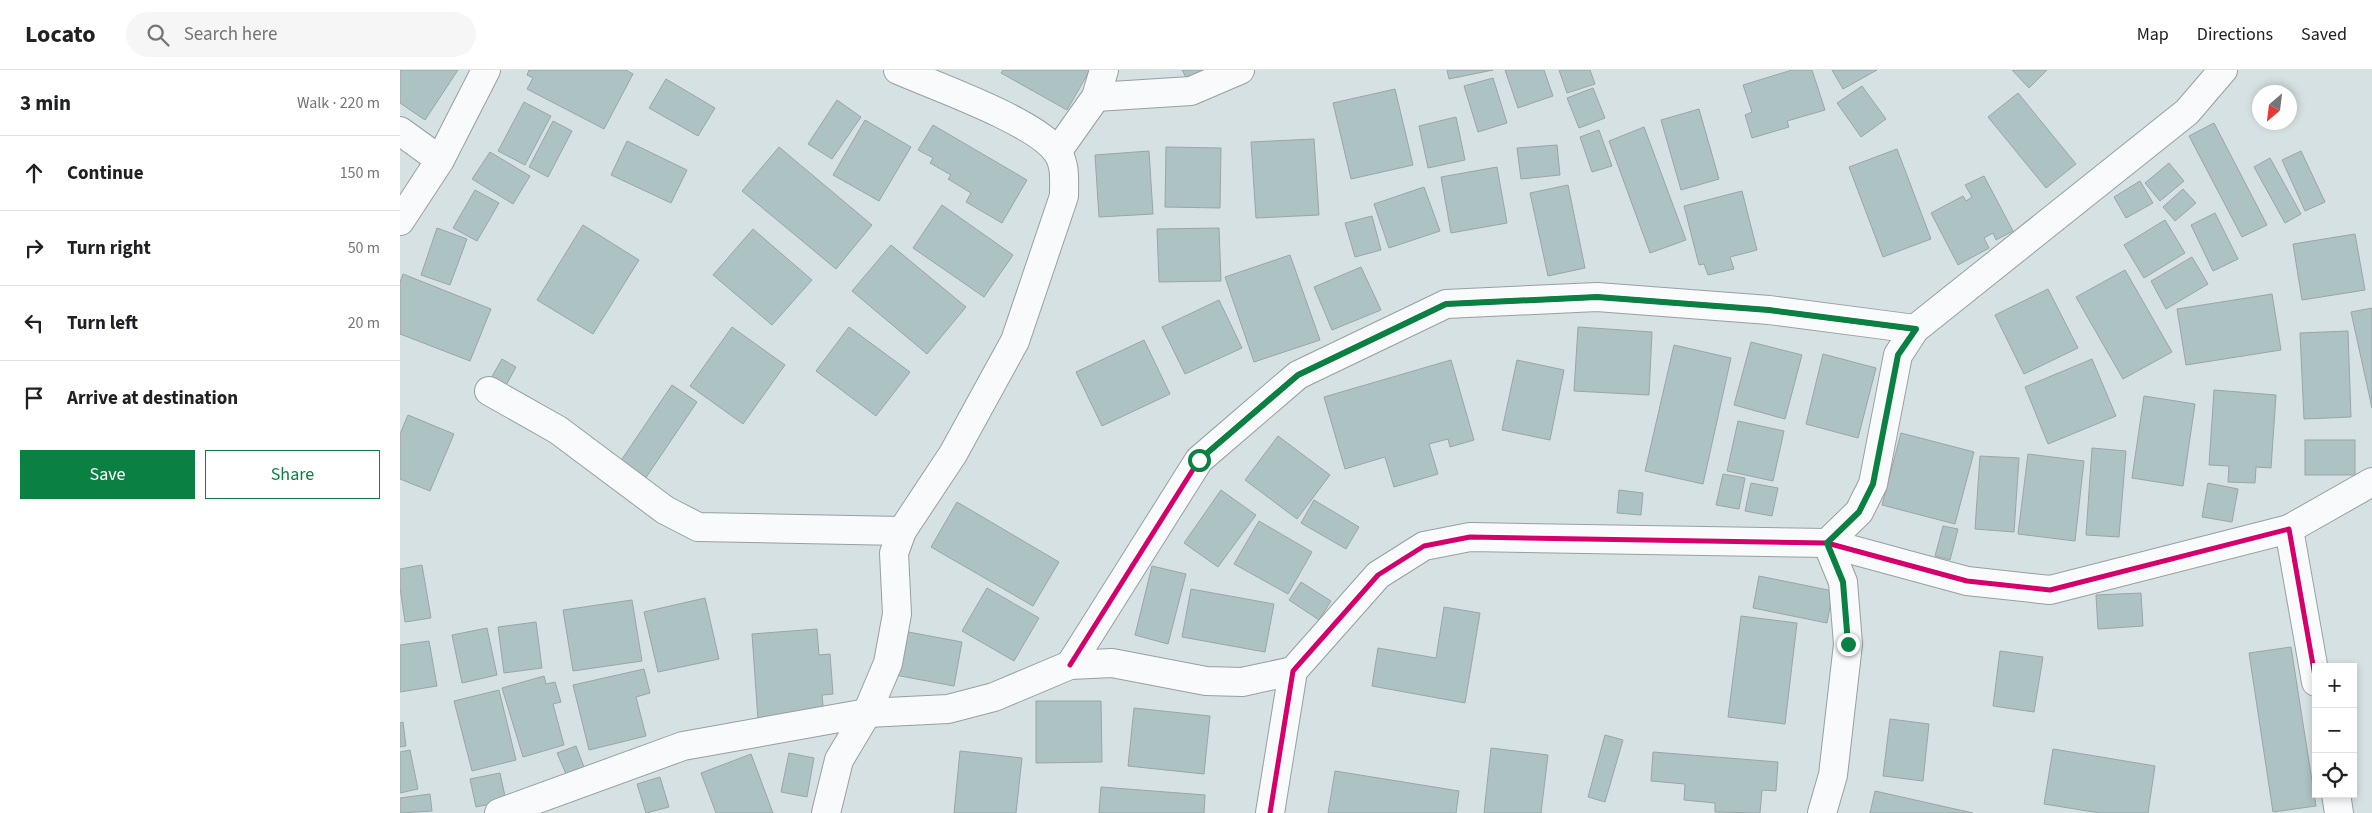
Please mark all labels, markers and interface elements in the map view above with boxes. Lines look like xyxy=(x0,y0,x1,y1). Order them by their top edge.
search box xyxy=(126,12,476,57)
text: Locato xyxy=(25,17,96,52)
icon: search xyxy=(144,21,172,49)
text: Search here xyxy=(184,21,277,48)
text: Map xyxy=(2137,22,2169,47)
text: Directions xyxy=(2197,22,2273,47)
text: Saved xyxy=(2301,22,2347,47)
north arrow xyxy=(2252,85,2297,130)
text: 3 min xyxy=(20,88,71,118)
text: Walk · 220 m xyxy=(297,92,380,114)
icon: ahead xyxy=(20,159,48,187)
text: Continue xyxy=(67,160,144,187)
text: 150 m xyxy=(340,162,380,184)
icon: right xyxy=(20,234,48,262)
text: Turn right xyxy=(67,235,151,262)
text: 50 m xyxy=(348,237,380,259)
icon: left xyxy=(20,309,48,337)
text: Turn left xyxy=(67,310,138,337)
text: 20 m xyxy=(348,312,380,334)
icon: arrive xyxy=(20,384,48,412)
text: Arrive at destination xyxy=(67,385,238,412)
route start xyxy=(1188,449,1211,472)
button: Save xyxy=(20,450,195,499)
button: Share xyxy=(205,450,380,499)
route end xyxy=(1837,633,1860,656)
map controls xyxy=(2312,663,2357,798)
button: + xyxy=(2312,663,2357,708)
button: − xyxy=(2312,708,2357,753)
button: locate xyxy=(2312,753,2357,798)

